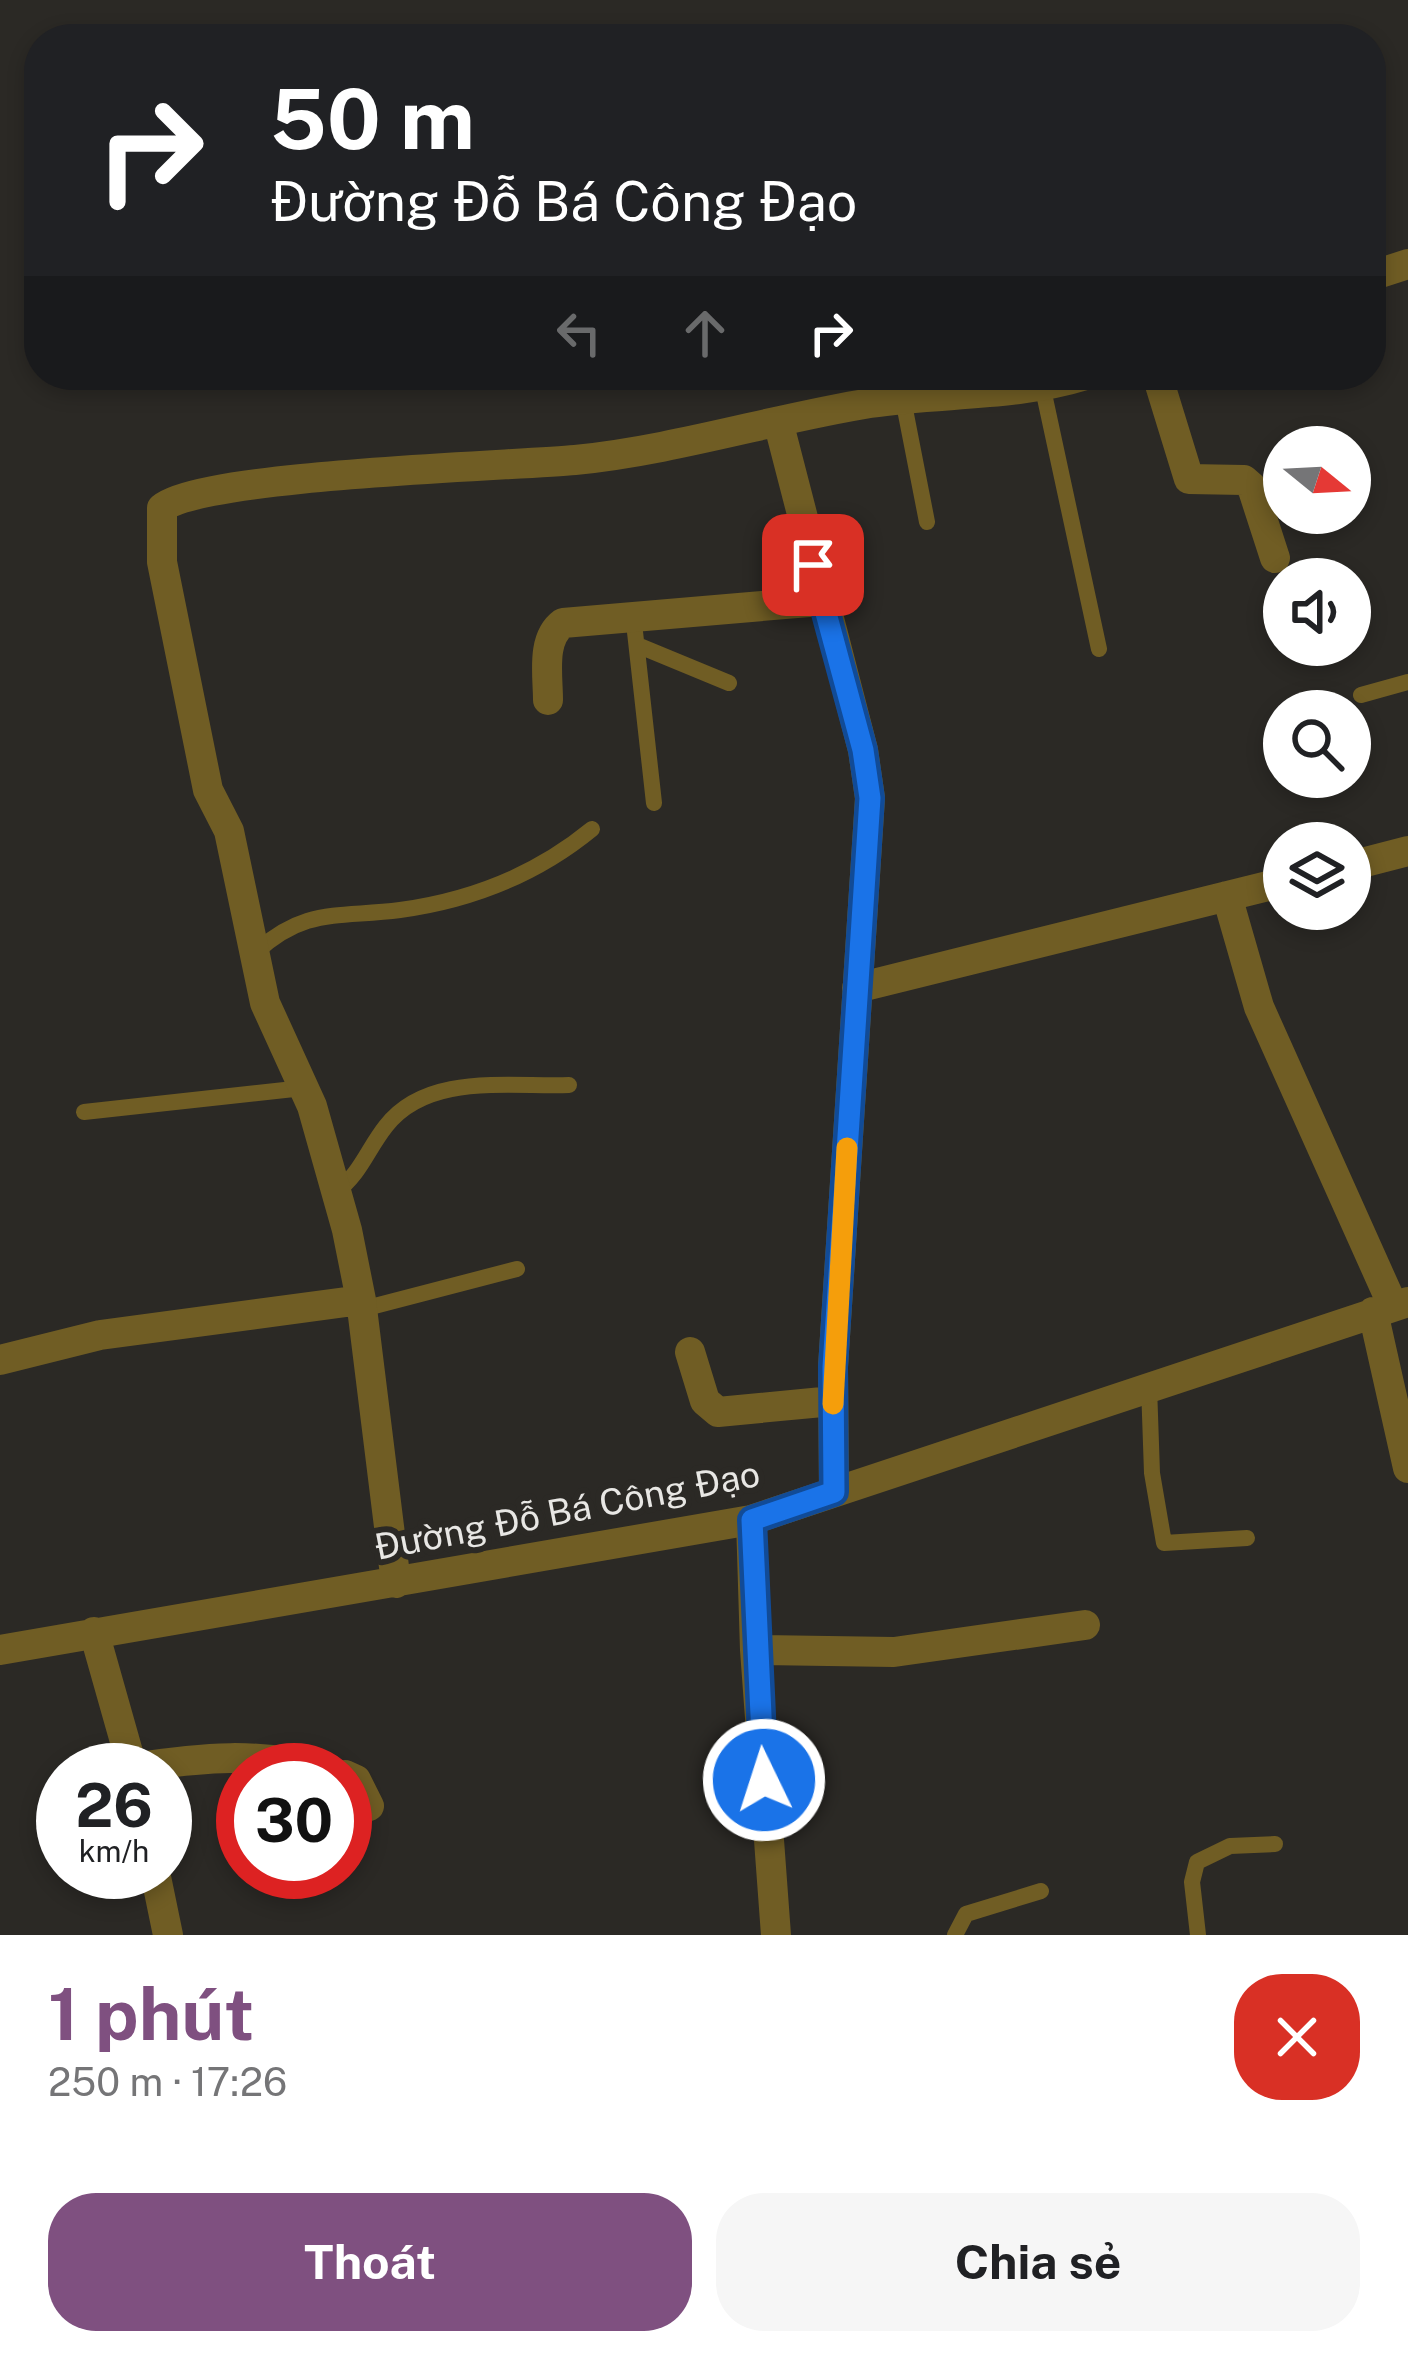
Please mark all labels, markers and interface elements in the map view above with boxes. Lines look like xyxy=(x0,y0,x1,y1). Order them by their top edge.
text: 50 m xyxy=(270,69,475,168)
icon: right xyxy=(72,72,228,228)
text: Đường Đỗ Bá Công Đạo xyxy=(270,170,857,233)
icon: left xyxy=(546,300,612,366)
icon: ahead xyxy=(672,300,738,366)
icon: right xyxy=(798,300,864,366)
north arrow xyxy=(1263,426,1371,534)
map controls xyxy=(1263,426,1371,930)
pin xyxy=(762,514,864,616)
icon: arrive xyxy=(780,532,846,598)
button: sound xyxy=(1263,558,1371,666)
button: search xyxy=(1263,690,1371,798)
button: layers xyxy=(1263,822,1371,930)
street label: Đường Đỗ Bá Công Đạo xyxy=(371,1452,763,1568)
position arrow xyxy=(701,1717,827,1843)
speed limit sign: 30 xyxy=(216,1743,372,1899)
text: 26 xyxy=(75,1770,153,1841)
text: km/h xyxy=(79,1833,149,1869)
text: 1 phút xyxy=(48,1972,254,2056)
button: close xyxy=(1234,1974,1360,2100)
text: 250 m · 17:26 xyxy=(48,2059,287,2105)
button: Thoát xyxy=(48,2193,692,2331)
button: Chia sẻ xyxy=(716,2193,1360,2331)

